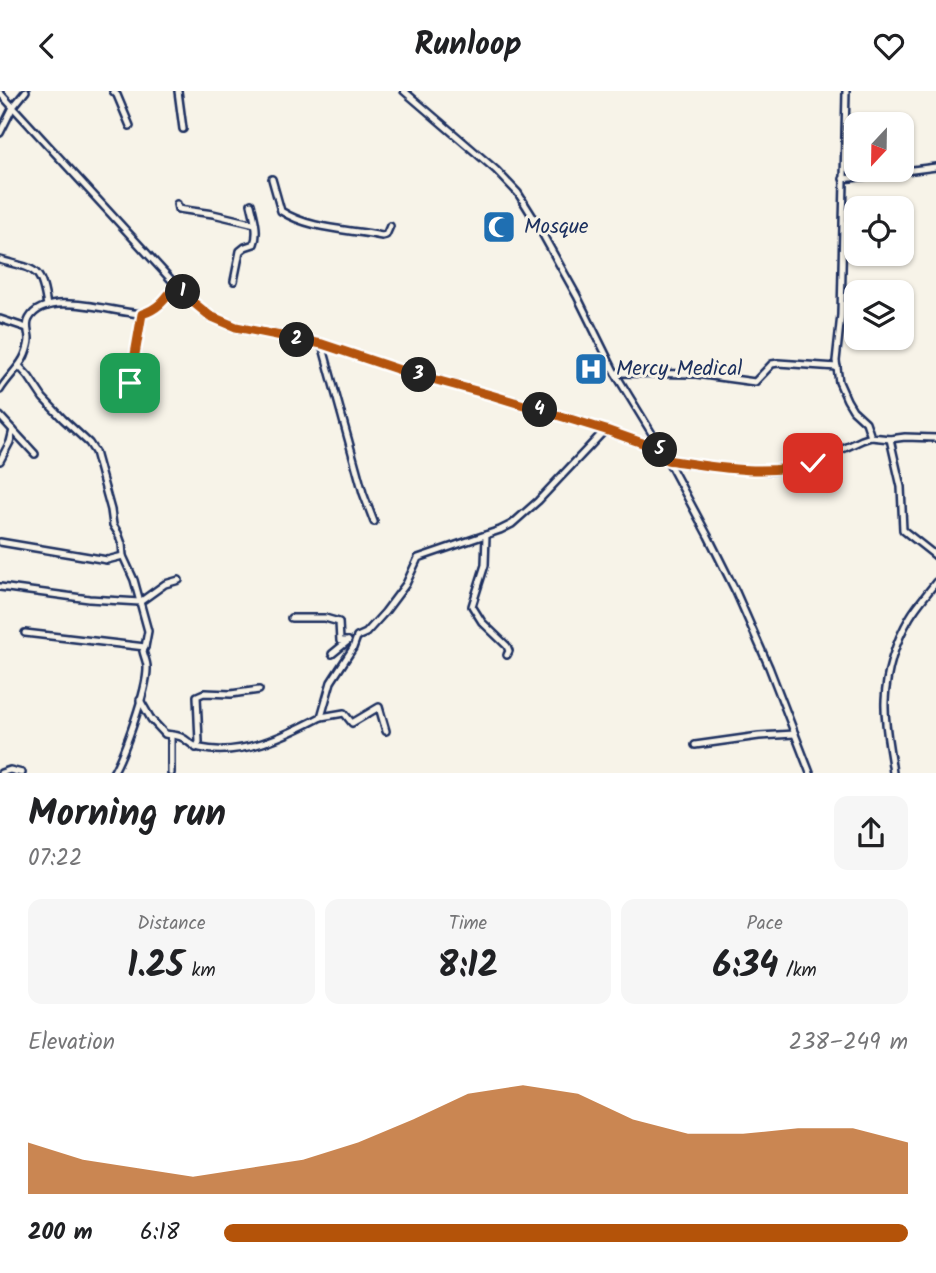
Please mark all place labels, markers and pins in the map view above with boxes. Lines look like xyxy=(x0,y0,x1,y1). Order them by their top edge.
mosque icon: Mosque xyxy=(480,208,518,246)
place label: Mosque xyxy=(524,211,589,244)
pin: 1 xyxy=(166,275,200,309)
pin: 2 xyxy=(280,323,314,357)
hospital icon: Mercy Medical xyxy=(572,350,610,388)
pin xyxy=(100,353,160,413)
place label: Mercy Medical xyxy=(616,353,742,386)
pin: 3 xyxy=(402,357,436,393)
pin: 4 xyxy=(522,393,558,427)
pin: 5 xyxy=(642,433,678,467)
pin xyxy=(783,433,843,493)

